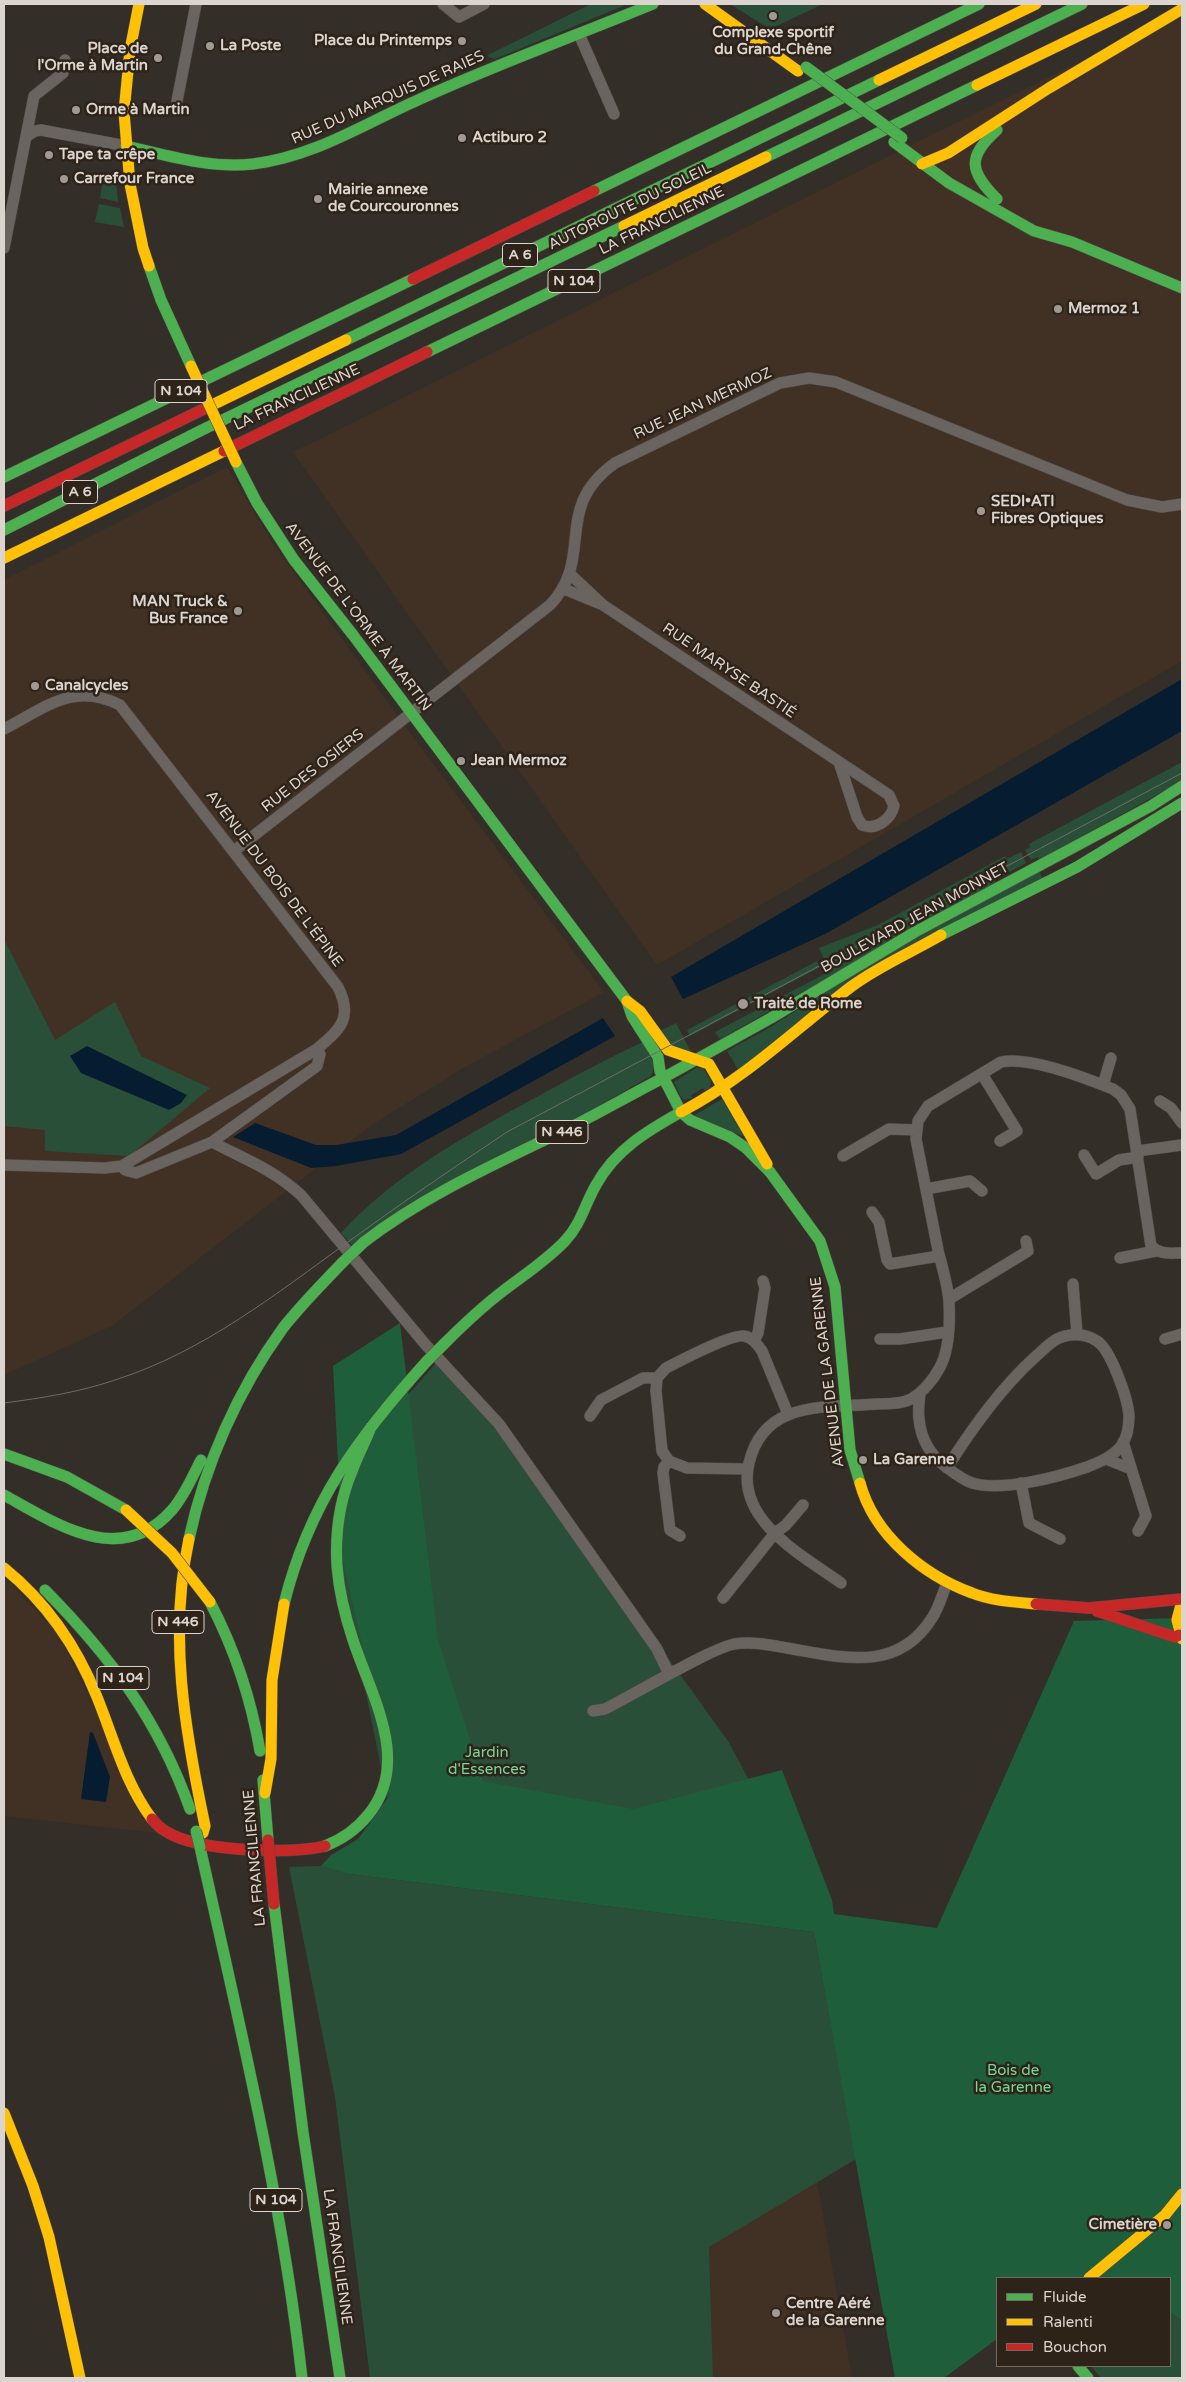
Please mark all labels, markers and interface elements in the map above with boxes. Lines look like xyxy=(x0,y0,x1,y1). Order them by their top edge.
marker: Complexe sportif du Grand-Chêne xyxy=(767,10,779,22)
place label: Complexe sportif du Grand-Chêne xyxy=(712,24,834,59)
place label: Place du Printemps xyxy=(314,32,452,50)
marker: Place du Printemps xyxy=(456,35,468,47)
place label: La Poste xyxy=(220,37,281,55)
place label: Place de l'Orme à Martin xyxy=(37,40,148,75)
marker: La Poste xyxy=(204,40,216,52)
street label: RUE DU MARQUIS DE RAIES xyxy=(289,47,487,149)
marker: Place de l'Orme à Martin xyxy=(152,52,164,64)
place label: Orme à Martin xyxy=(86,101,190,119)
marker: Orme à Martin xyxy=(70,104,82,116)
place label: Actiburo 2 xyxy=(472,129,547,147)
marker: Actiburo 2 xyxy=(456,132,468,144)
place label: Tape ta crêpe xyxy=(59,146,155,164)
marker: Tape ta crêpe xyxy=(43,149,55,161)
street label: AUTOROUTE DU SOLEIL xyxy=(546,160,714,254)
place label: Carrefour France xyxy=(74,170,194,188)
marker: Carrefour France xyxy=(58,173,70,185)
place label: Mairie annexe de Courcouronnes xyxy=(328,181,459,216)
street label: LA FRANCILIENNE xyxy=(596,183,728,259)
marker: Mairie annexe de Courcouronnes xyxy=(312,193,324,205)
road number: A 6 xyxy=(502,244,538,266)
road number: N 104 xyxy=(548,270,600,292)
place label: Mermoz 1 xyxy=(1068,300,1140,318)
marker: Mermoz 1 xyxy=(1052,303,1064,315)
street label: LA FRANCILIENNE xyxy=(231,361,363,435)
street label: RUE JEAN MERMOZ xyxy=(631,364,775,444)
road number: N 104 xyxy=(155,380,207,402)
road number: A 6 xyxy=(62,481,98,504)
place label: SEDI•ATI Fibres Optiques xyxy=(991,493,1103,528)
marker: SEDI•ATI Fibres Optiques xyxy=(975,505,987,517)
street label: AVENUE DE L'ORME À MARTIN xyxy=(281,519,435,715)
place label: MAN Truck & Bus France xyxy=(132,593,228,628)
marker: MAN Truck & Bus France xyxy=(232,605,244,617)
street label: RUE MARYSE BASTIÉ xyxy=(659,620,799,722)
place label: Canalcycles xyxy=(45,677,129,695)
marker: Canalcycles xyxy=(29,680,41,692)
street label: RUE DES OSIERS xyxy=(258,726,368,816)
place label: Jean Mermoz xyxy=(471,752,567,770)
marker: Jean Mermoz xyxy=(455,755,467,767)
street label: AVENUE DU BOIS DE L'ÉPINE xyxy=(202,787,346,971)
street label: BOULEVARD JEAN MONNET xyxy=(818,859,1012,977)
place label: Traité de Rome xyxy=(754,995,862,1013)
marker: Traité de Rome xyxy=(736,997,750,1011)
road number: N 446 xyxy=(536,1120,588,1144)
street label: AVENUE DE LA GARENNE xyxy=(807,1276,849,1468)
place label: La Garenne xyxy=(873,1451,955,1469)
marker: La Garenne xyxy=(857,1454,869,1466)
road number: N 446 xyxy=(152,1610,204,1634)
road number: N 104 xyxy=(97,1666,149,1690)
park label: Jardin d'Essences xyxy=(448,1744,526,1779)
street label: LA FRANCILIENNE xyxy=(240,1789,270,1927)
park label: Bois de la Garenne xyxy=(975,2062,1051,2097)
road number: N 104 xyxy=(250,2188,302,2212)
street label: LA FRANCILIENNE xyxy=(319,2188,355,2326)
place label: Cimetière xyxy=(1089,2216,1157,2234)
marker: Cimetière xyxy=(1161,2219,1173,2231)
legend xyxy=(996,2277,1171,2367)
text: Fluide xyxy=(1043,2288,1087,2306)
place label: Centre Aéré de la Garenne xyxy=(786,2295,884,2330)
marker: Centre Aéré de la Garenne xyxy=(770,2307,782,2319)
text: Ralenti xyxy=(1043,2313,1093,2331)
text: Bouchon xyxy=(1043,2338,1107,2356)

